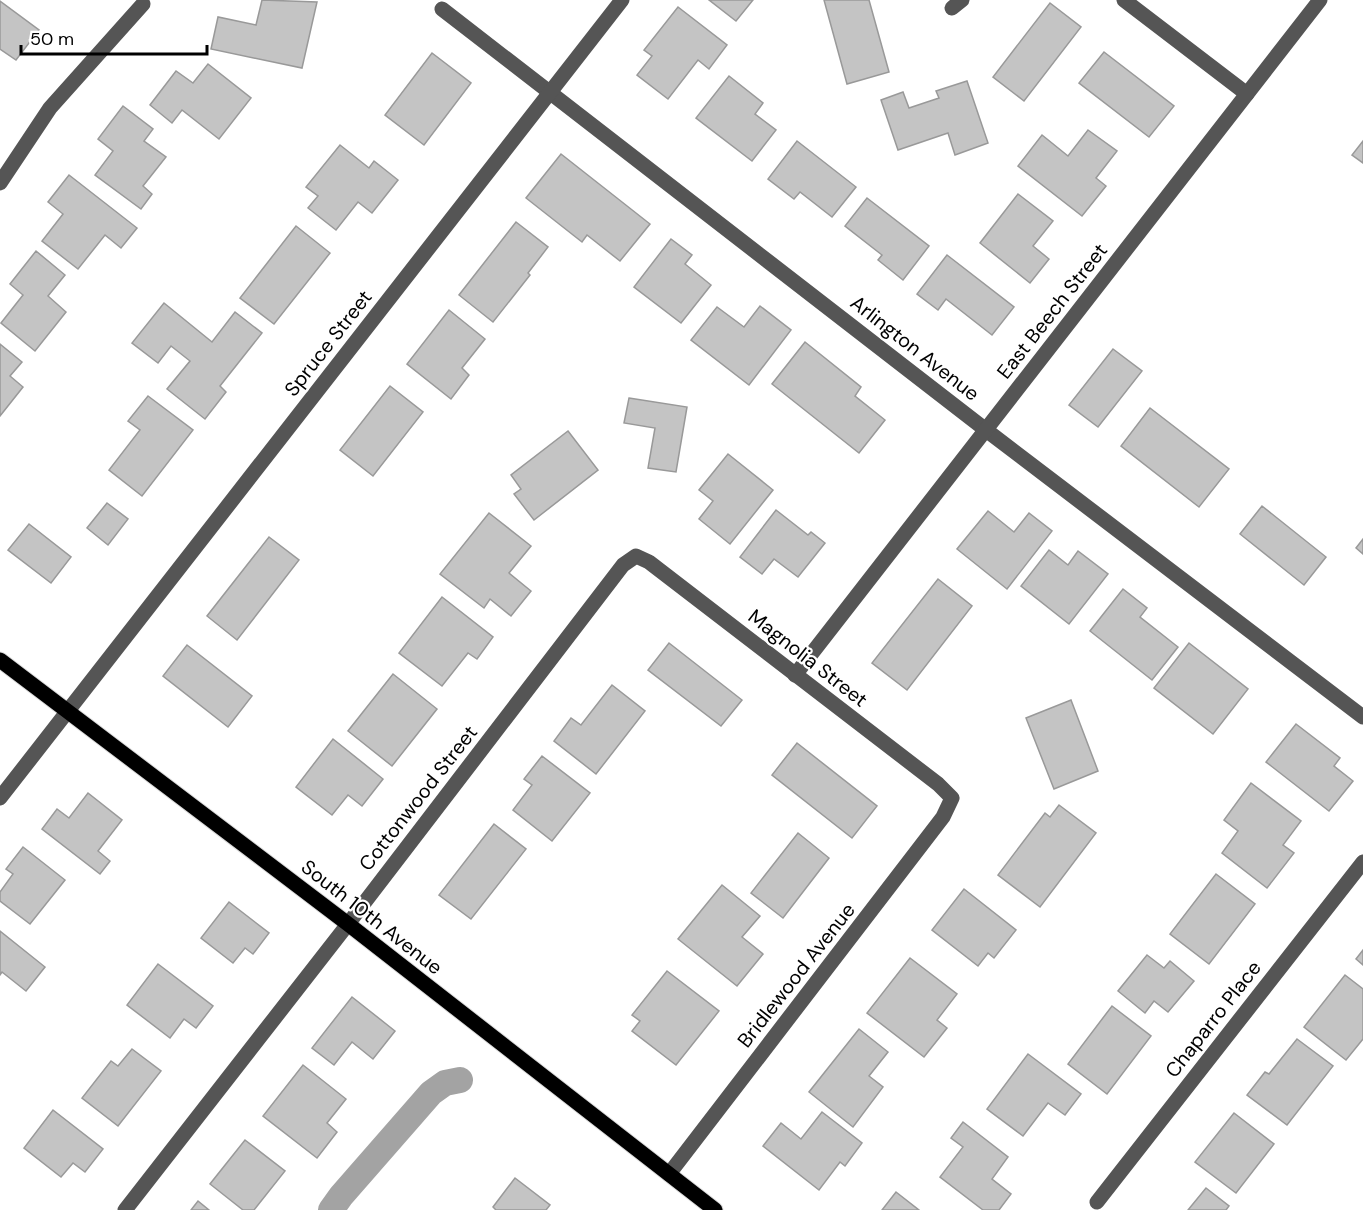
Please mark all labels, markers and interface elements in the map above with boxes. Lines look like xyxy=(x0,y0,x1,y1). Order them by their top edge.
scale bar xyxy=(21,18,207,56)
text: 50 m xyxy=(30,27,74,51)
street label: East Beech Street xyxy=(991,238,1113,384)
street label: Spruce Street xyxy=(278,285,378,401)
street label: Arlington Avenue xyxy=(845,289,985,407)
street label: Magnolia Street xyxy=(743,603,873,713)
street label: Cottonwood Street xyxy=(353,720,483,876)
street label: South 10th Avenue xyxy=(296,854,448,980)
street label: Bridlewood Avenue xyxy=(731,897,861,1053)
street label: Chaparro Place xyxy=(1159,955,1267,1083)

